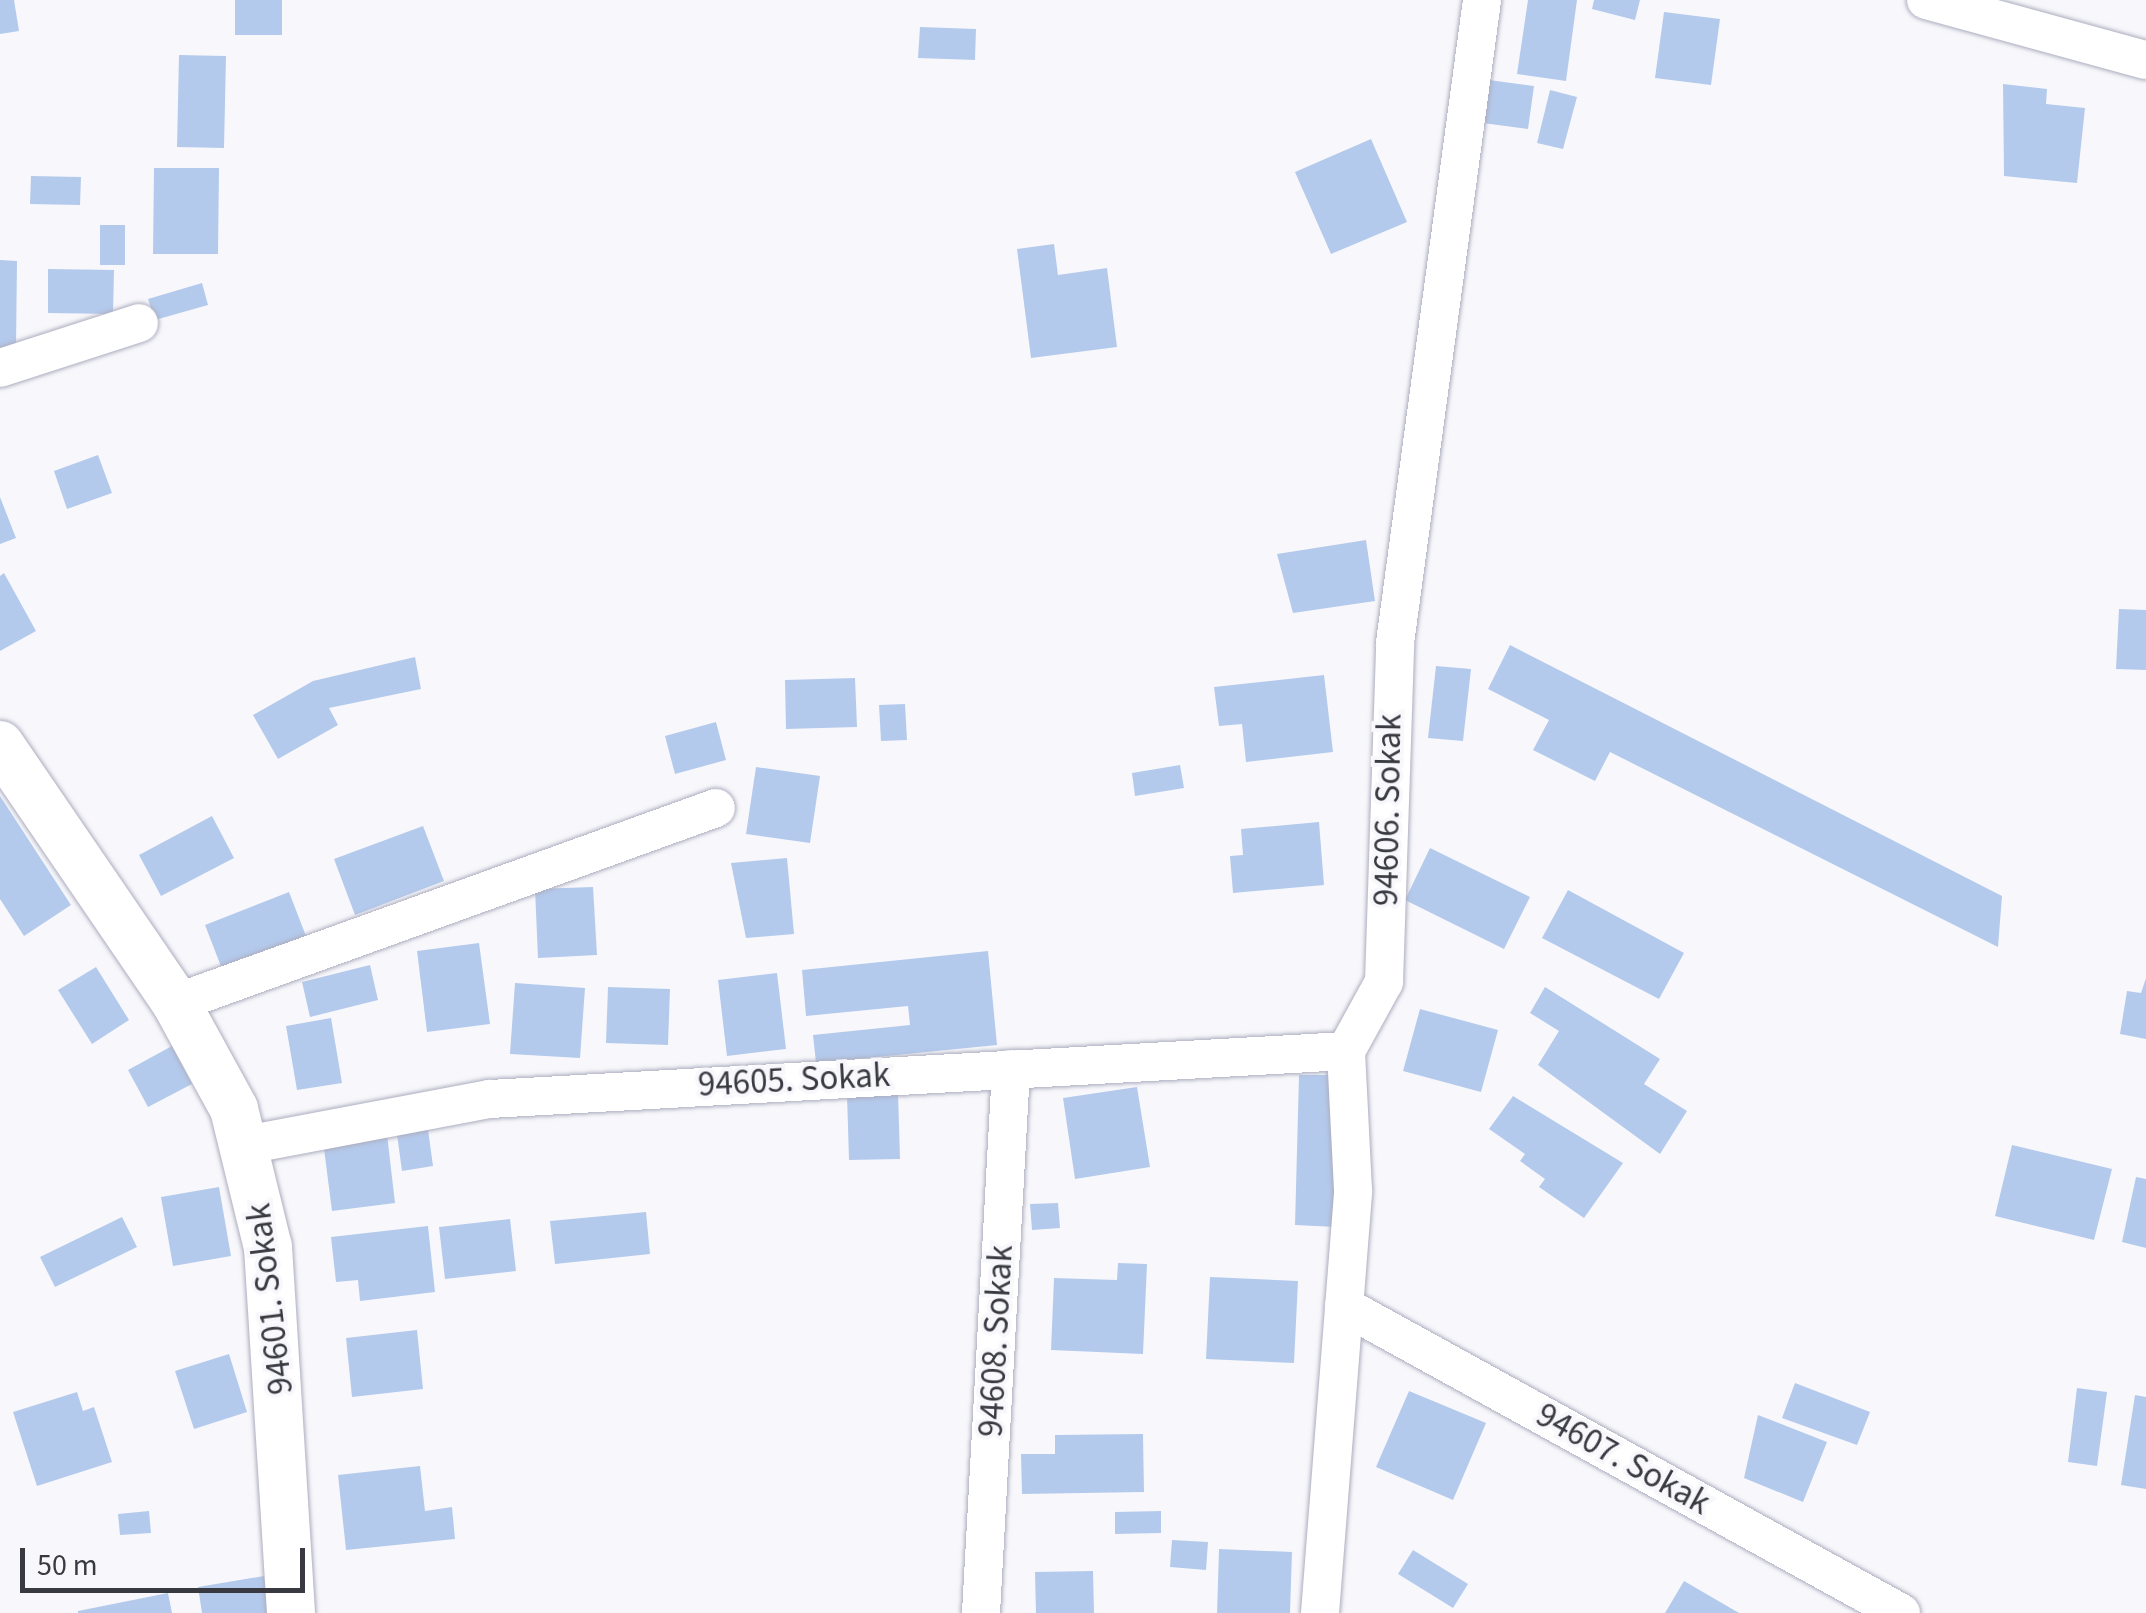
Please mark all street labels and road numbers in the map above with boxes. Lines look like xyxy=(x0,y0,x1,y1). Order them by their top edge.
street label: 94606. Sokak xyxy=(1365,714,1411,906)
street label: 94605. Sokak xyxy=(697,1054,891,1106)
street label: 94601. Sokak xyxy=(237,1201,303,1397)
street label: 94608. Sokak xyxy=(970,1244,1022,1438)
street label: 94607. Sokak xyxy=(1529,1394,1717,1524)

